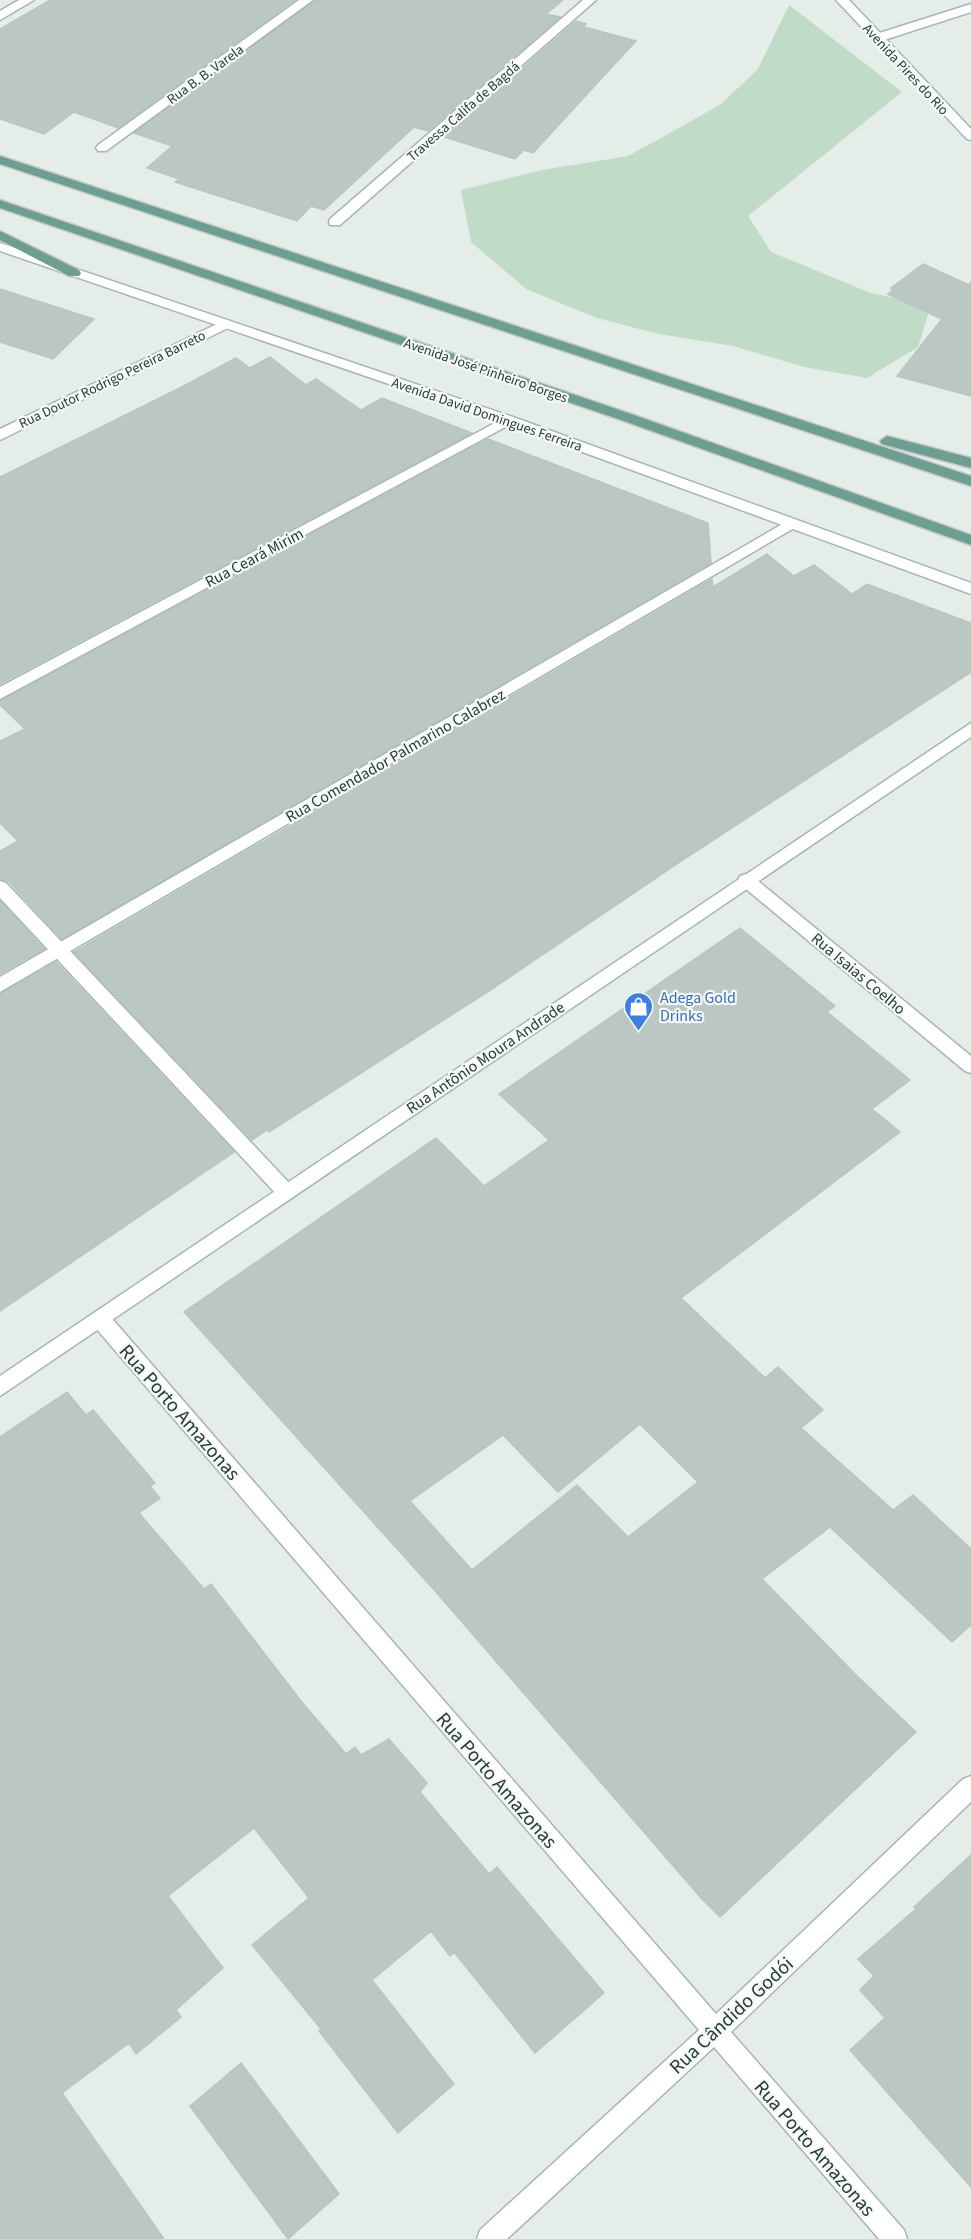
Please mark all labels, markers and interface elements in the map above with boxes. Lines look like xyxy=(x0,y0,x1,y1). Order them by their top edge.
street label: Avenida Pires do Rio xyxy=(858,20,953,120)
street label: Rua B. B. Varela xyxy=(163,40,248,110)
street label: Travessa Califa de Bagdá xyxy=(403,57,524,166)
street label: Rua Doutor Rodrigo Pereira Barreto xyxy=(16,326,209,434)
street label: Avenida José Pinheiro Borges xyxy=(401,334,570,408)
street label: Avenida David Domingues Ferreira xyxy=(389,373,585,457)
street label: Rua Ceará Mirim xyxy=(201,523,308,593)
street label: Rua Comendador Palmarino Calabrez xyxy=(282,684,510,828)
street label: Rua Isaias Coelho xyxy=(806,928,910,1020)
place label: Adega Gold Drinks xyxy=(660,987,736,1027)
shop icon: Adega Gold Drinks xyxy=(623,990,655,1032)
street label: Rua Antônio Moura Andrade xyxy=(402,996,569,1119)
street label: Rua Porto Amazonas xyxy=(112,1338,246,1487)
street label: Rua Porto Amazonas xyxy=(429,1706,563,1855)
street label: Rua Cândido Godói xyxy=(663,1951,800,2081)
street label: Rua Porto Amazonas xyxy=(747,2074,881,2223)

